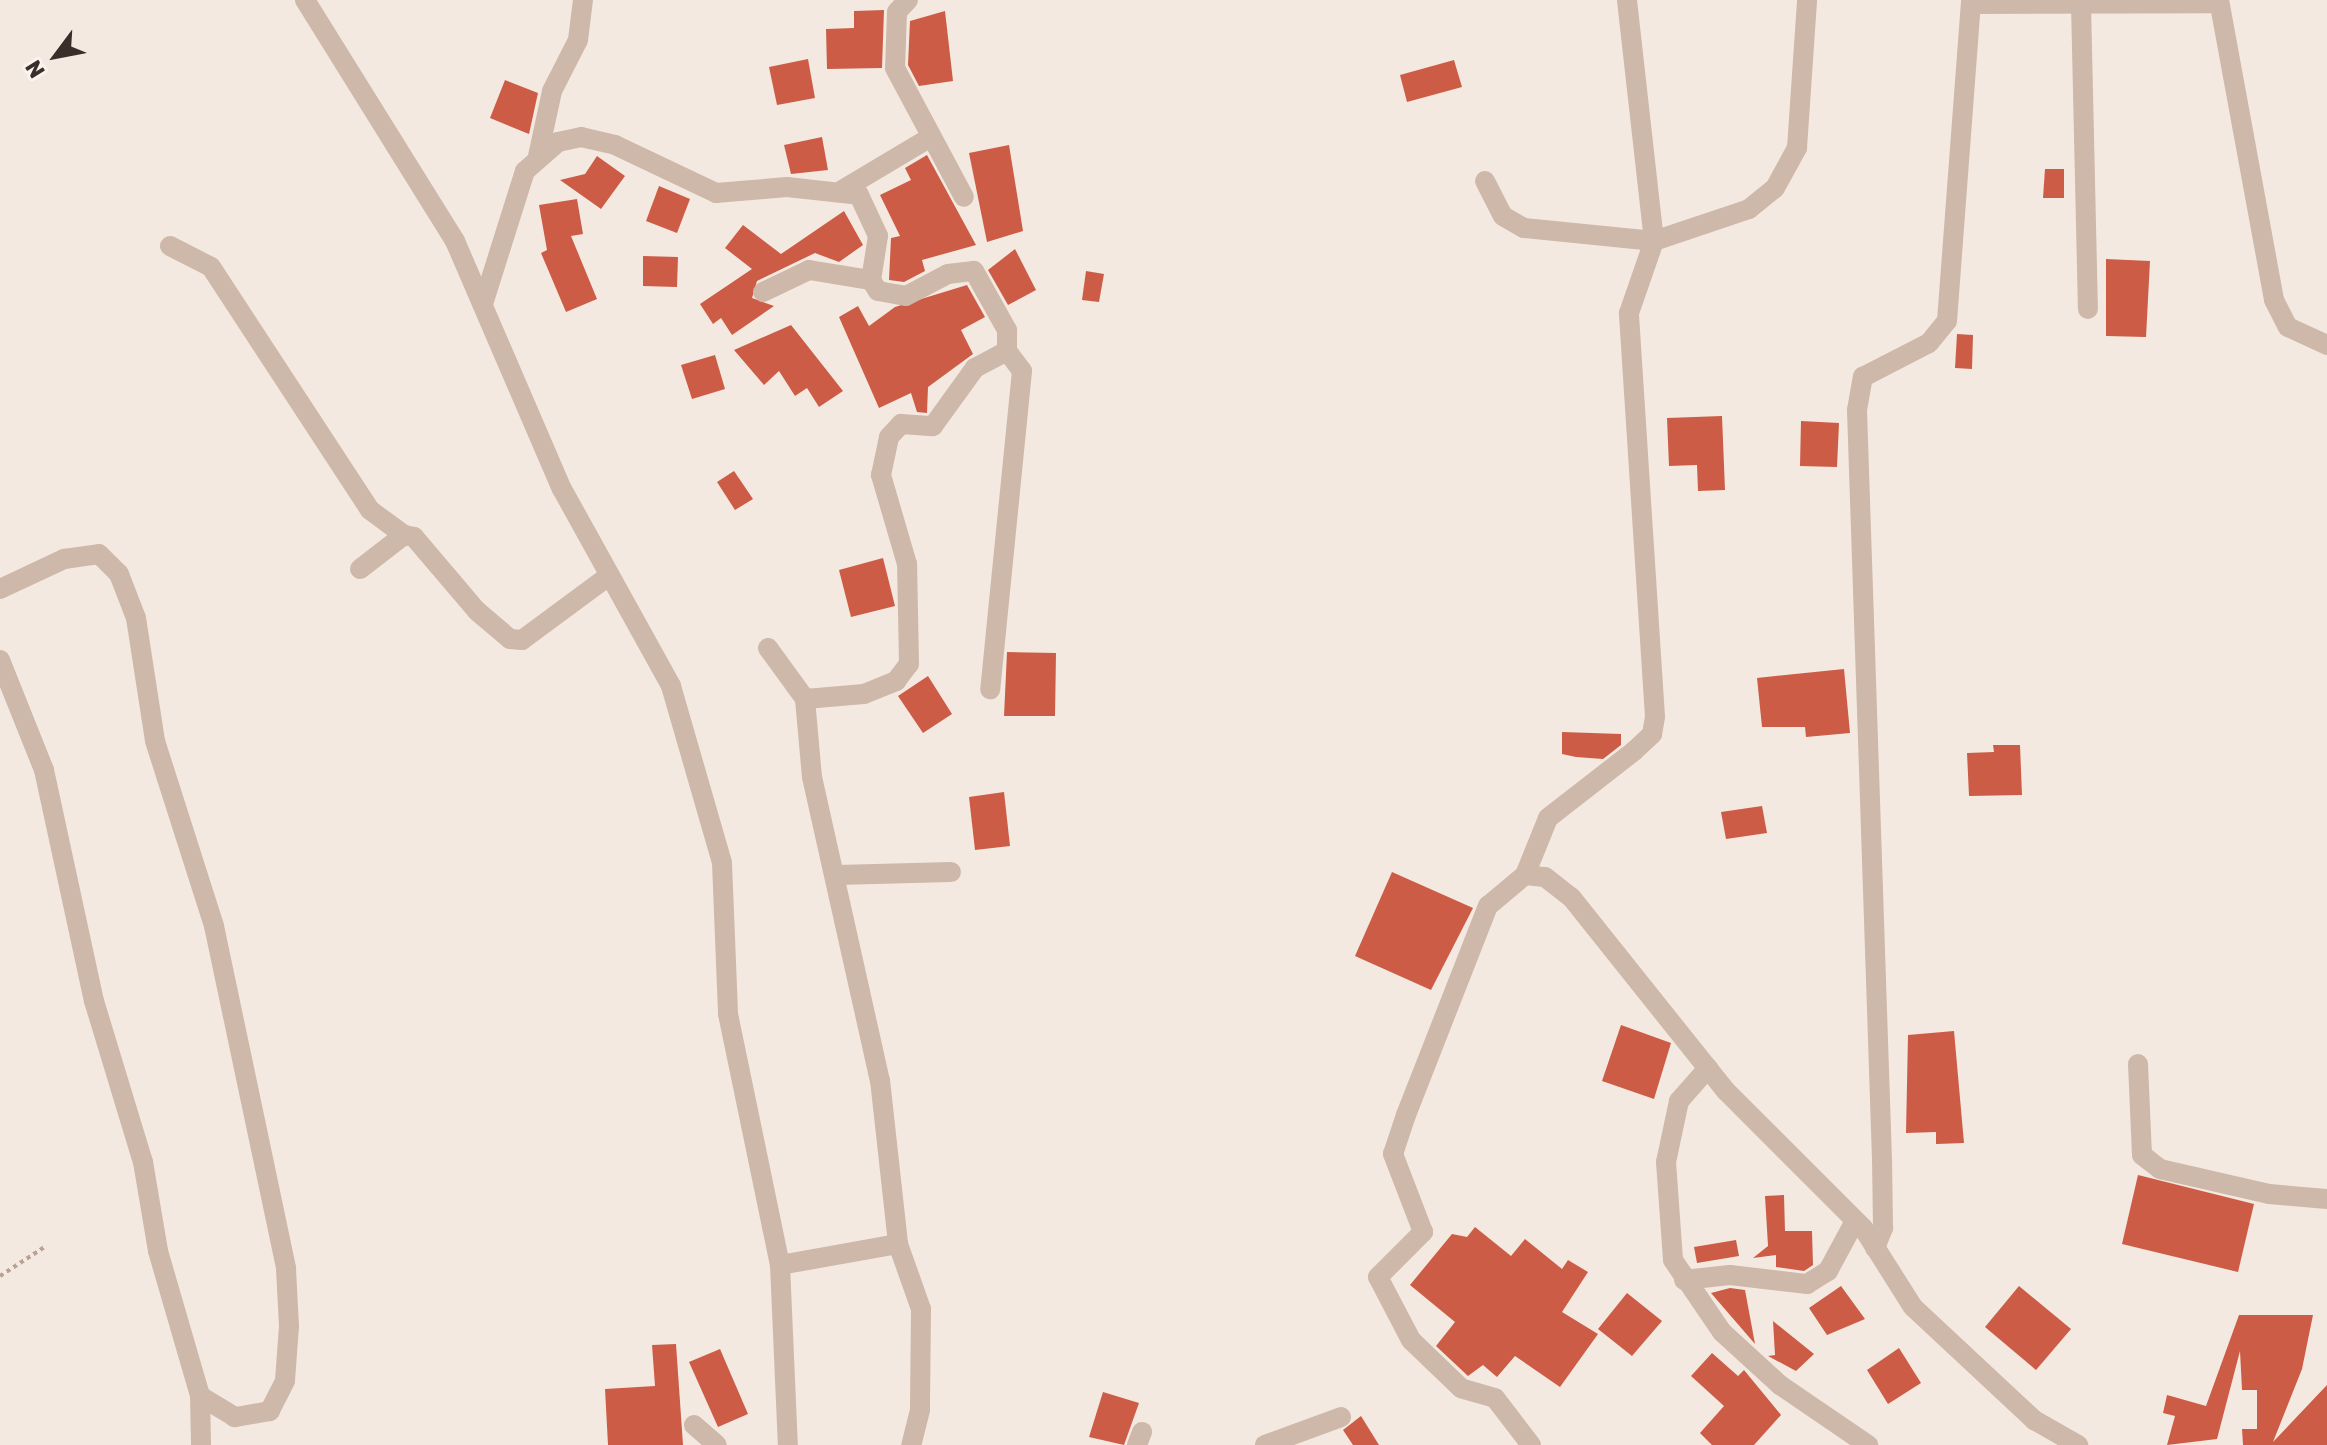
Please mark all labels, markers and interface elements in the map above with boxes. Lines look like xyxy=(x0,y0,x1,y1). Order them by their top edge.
north arrow xyxy=(16,16,96,96)
text: N xyxy=(20,55,51,83)

